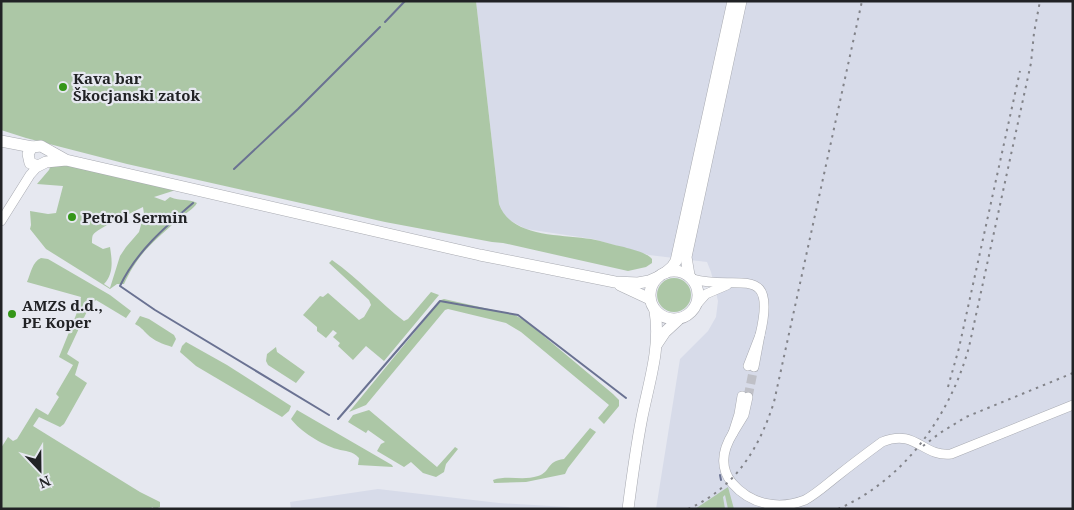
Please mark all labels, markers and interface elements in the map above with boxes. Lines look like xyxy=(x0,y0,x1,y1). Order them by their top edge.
place label: Kava bar Škocjanski zatok xyxy=(73,68,200,105)
marker: Kava bar Škocjanski zatok xyxy=(57,81,69,93)
place label: Petrol Sermin xyxy=(82,207,188,227)
marker: Petrol Sermin xyxy=(66,211,78,223)
place label: AMZS d.d., PE Koper xyxy=(22,295,103,332)
marker: AMZS d.d., PE Koper xyxy=(6,308,18,320)
north arrow xyxy=(15,445,65,495)
text: N xyxy=(36,472,54,493)

